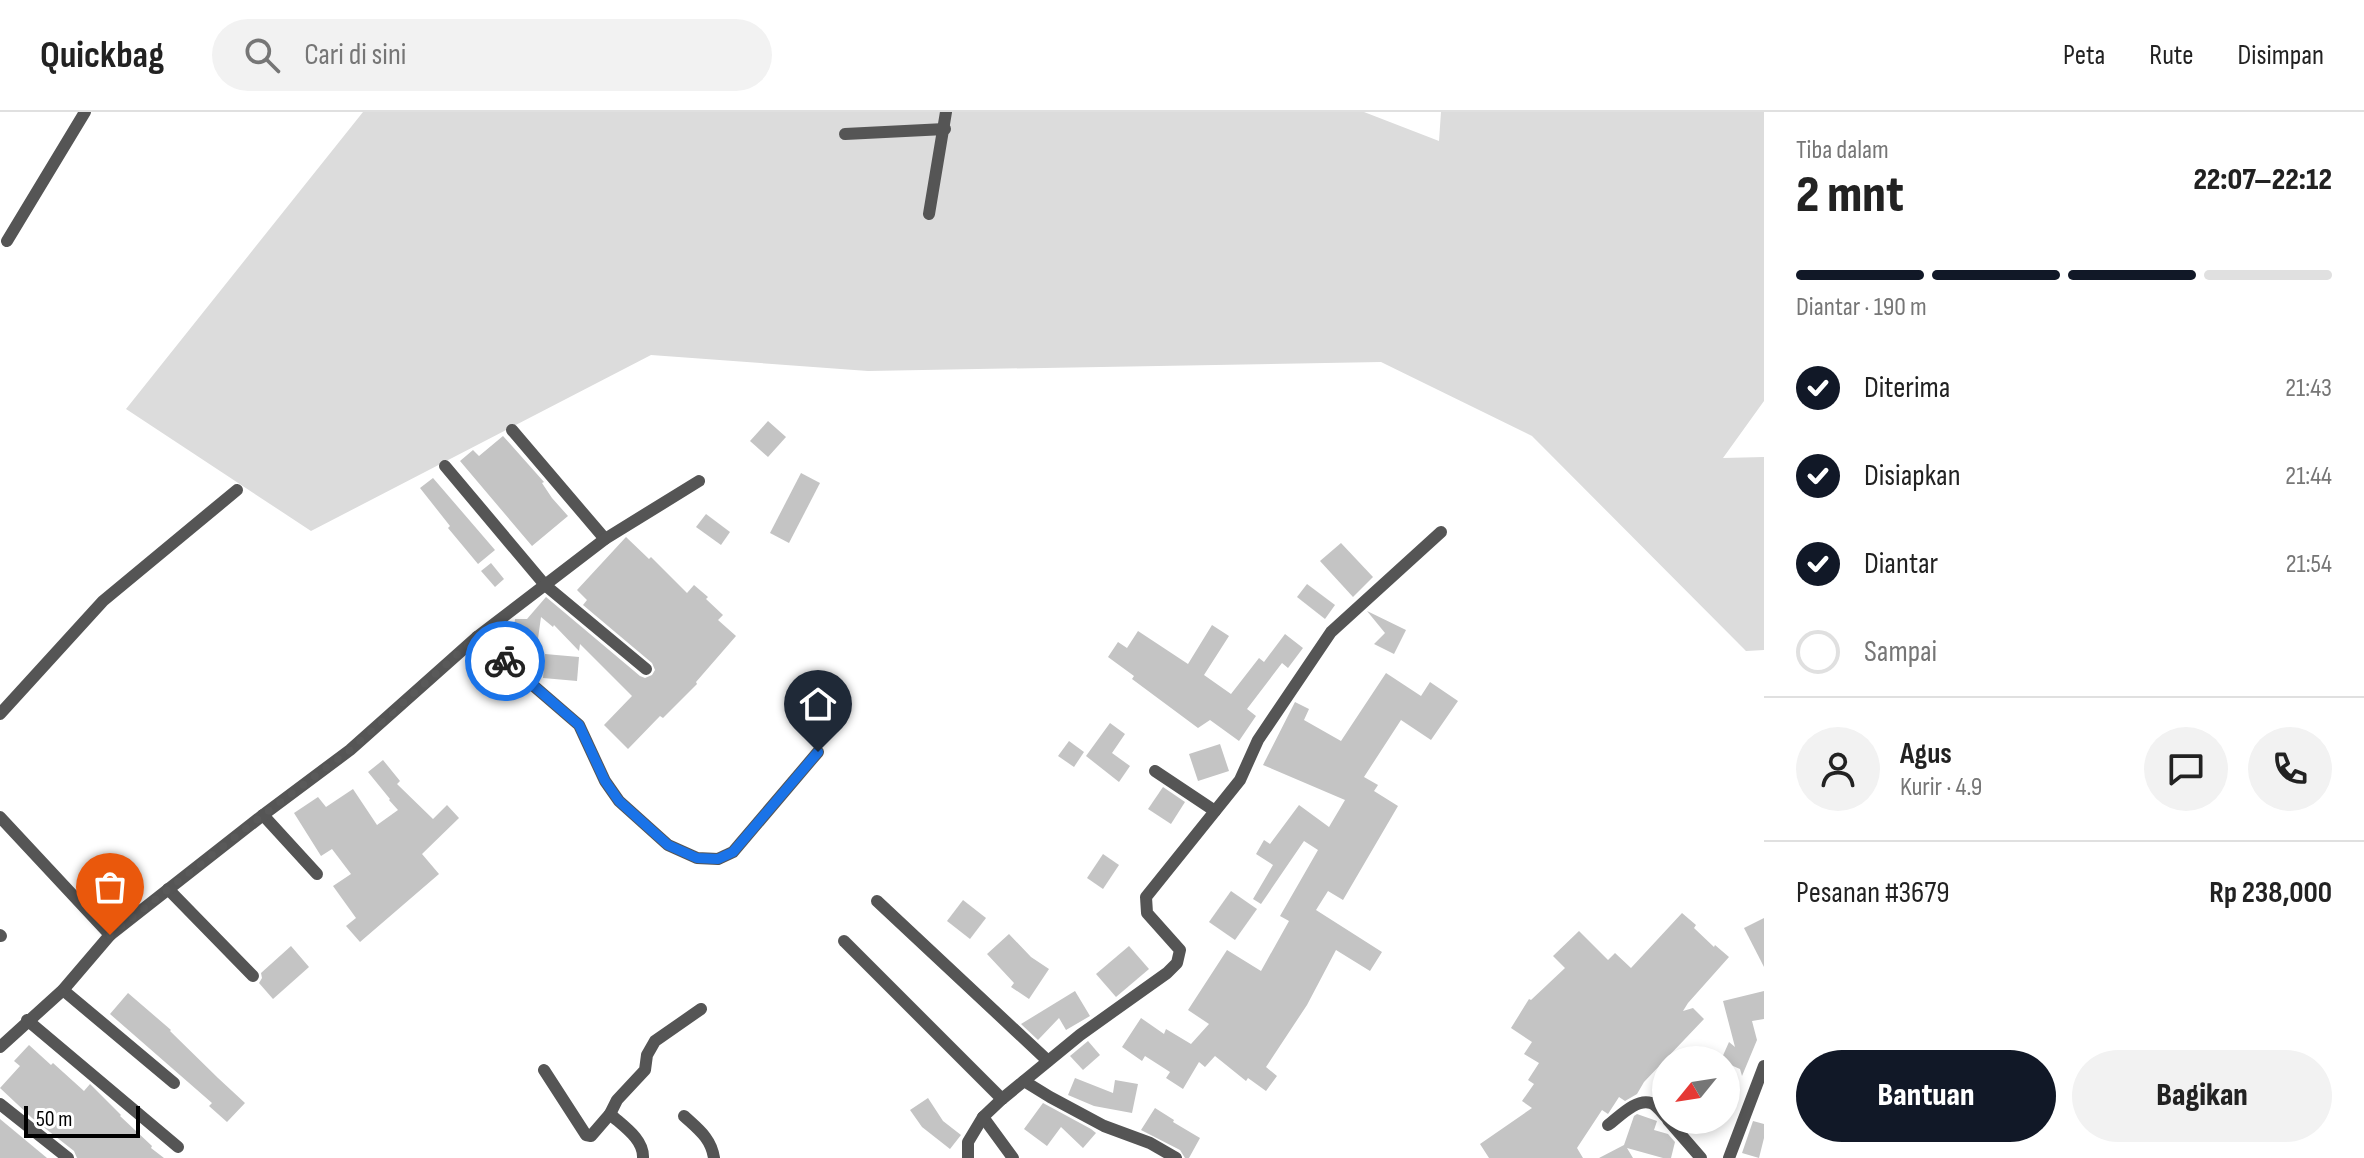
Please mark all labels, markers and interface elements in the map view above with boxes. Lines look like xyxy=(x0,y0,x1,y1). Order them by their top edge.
search box xyxy=(212,19,772,91)
text: Quickbag xyxy=(40,33,164,78)
icon: search xyxy=(240,33,284,77)
text: Cari di sini xyxy=(304,37,406,73)
text: Peta xyxy=(2063,39,2105,72)
text: Rute xyxy=(2149,39,2193,72)
text: Disimpan xyxy=(2237,39,2324,72)
text: Tiba dalam xyxy=(1796,135,1889,166)
text: 22:07–22:12 xyxy=(2193,162,2332,198)
text: 2 mnt xyxy=(1796,164,1904,227)
text: Diantar · 190 m xyxy=(1796,292,1927,323)
icon: check xyxy=(1796,366,1840,410)
text: Diterima xyxy=(1864,370,1950,406)
text: 21:43 xyxy=(2285,373,2332,404)
icon: check xyxy=(1796,454,1840,498)
text: Disiapkan xyxy=(1864,458,1961,494)
text: 21:44 xyxy=(2285,461,2332,492)
icon: check xyxy=(1796,542,1840,586)
text: Diantar xyxy=(1864,546,1938,582)
text: 21:54 xyxy=(2286,549,2332,580)
courier xyxy=(465,621,545,701)
text: Sampai xyxy=(1864,634,1937,670)
icon: bike xyxy=(483,639,527,683)
pin xyxy=(784,670,852,752)
icon: home xyxy=(796,682,840,726)
button: person xyxy=(1796,727,1880,811)
button: chat xyxy=(2144,727,2228,811)
button: phone xyxy=(2248,727,2332,811)
text: Agus xyxy=(1900,736,1952,772)
text: Kurir · 4.9 xyxy=(1900,772,1982,803)
pin xyxy=(76,853,144,935)
icon: bag xyxy=(88,865,132,909)
text: Pesanan #3679 xyxy=(1796,875,1950,911)
text: Rp 238,000 xyxy=(2209,875,2332,911)
north arrow xyxy=(1652,1046,1740,1134)
map controls xyxy=(1652,1046,1740,1134)
button: Bantuan xyxy=(1796,1050,2056,1142)
button: Bagikan xyxy=(2072,1050,2332,1142)
scale bar xyxy=(24,1102,140,1138)
text: 50 m xyxy=(36,1106,72,1133)

